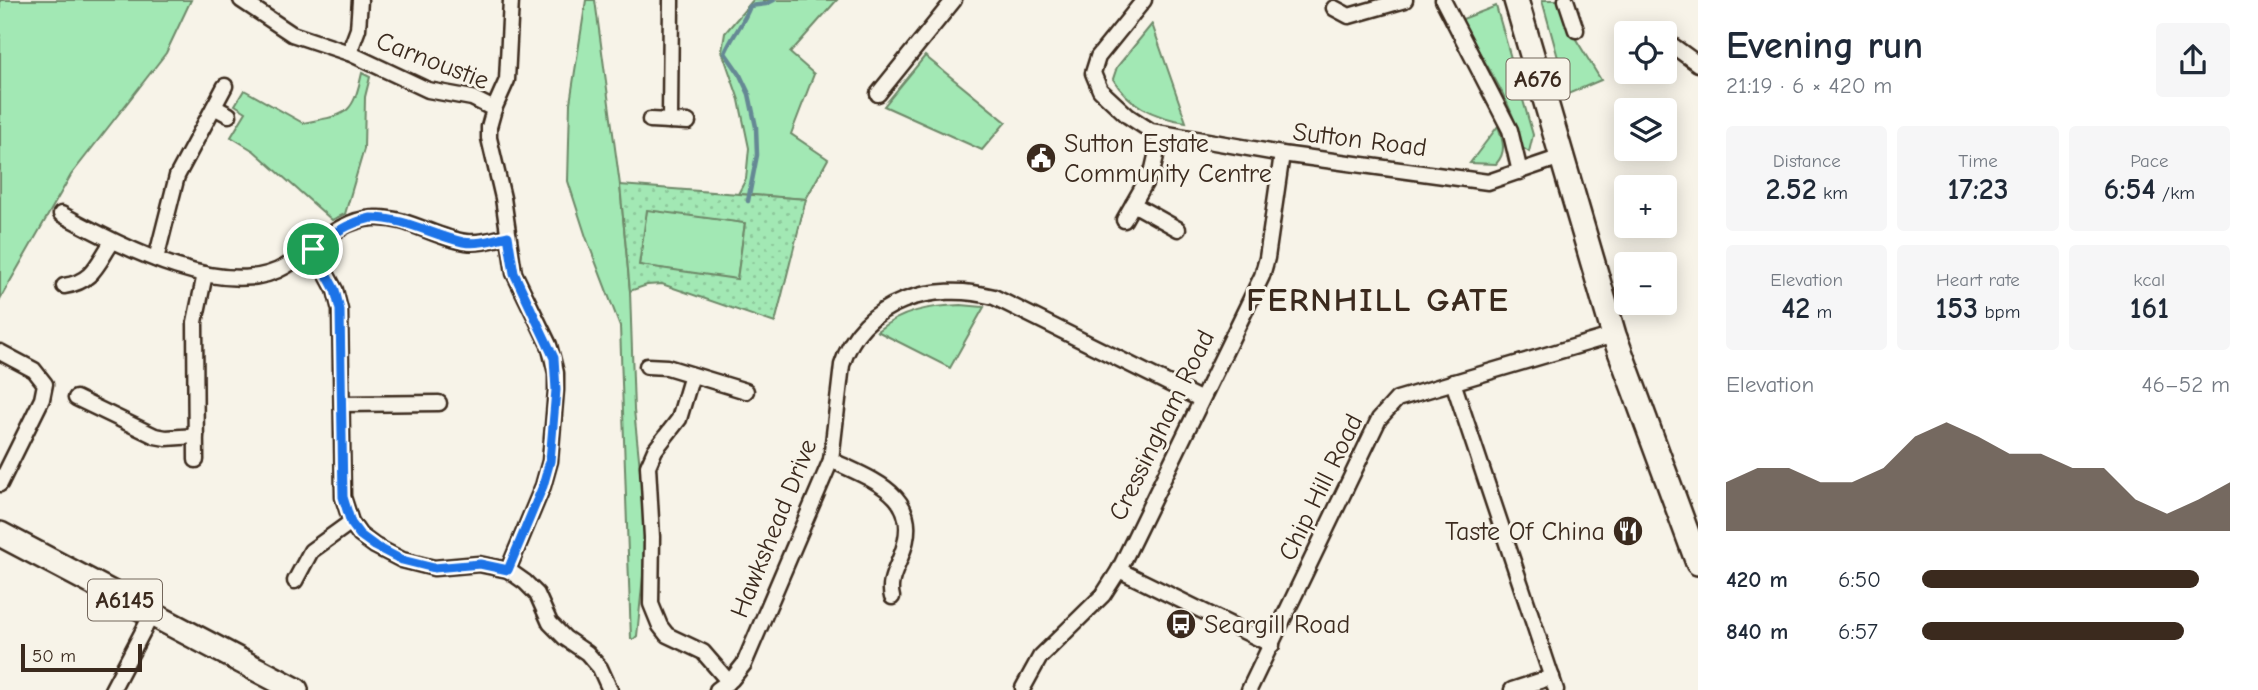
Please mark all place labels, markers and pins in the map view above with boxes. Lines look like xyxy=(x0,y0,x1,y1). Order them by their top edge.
place label: Sutton Estate Community Centre xyxy=(1064,129,1272,189)
public building icon: Sutton Estate Community Centre xyxy=(1024,141,1058,175)
pin xyxy=(283,219,343,279)
restaurant icon: Taste Of China xyxy=(1611,514,1645,548)
place label: Taste Of China xyxy=(1445,517,1605,547)
bus stop icon: Seargill Road xyxy=(1164,607,1198,641)
place label: Seargill Road xyxy=(1204,610,1350,640)

